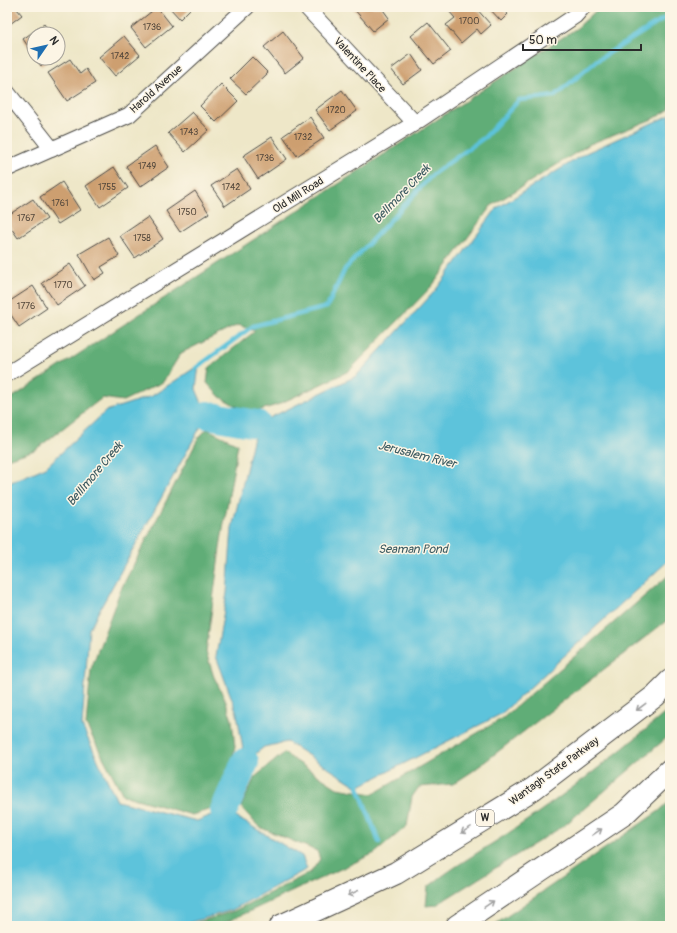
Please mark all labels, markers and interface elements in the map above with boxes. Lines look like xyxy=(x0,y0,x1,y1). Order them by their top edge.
house number: 1700 xyxy=(459,16,479,27)
house number: 1736 xyxy=(143,22,161,33)
north arrow xyxy=(26,26,66,66)
scale bar xyxy=(523,26,641,52)
text: 50 m xyxy=(529,33,557,48)
text: N xyxy=(46,34,62,48)
street label: Valentine Place xyxy=(331,35,389,96)
house number: 1742 xyxy=(111,51,129,62)
street label: Harold Avenue xyxy=(127,62,185,116)
house number: 1720 xyxy=(326,105,346,116)
house number: 1743 xyxy=(180,127,198,138)
house number: 1732 xyxy=(294,132,312,143)
house number: 1736 xyxy=(256,153,274,164)
house number: 1749 xyxy=(138,161,156,172)
water label: Bellmore Creek xyxy=(370,161,435,227)
street label: Old Mill Road xyxy=(270,174,326,216)
house number: 1755 xyxy=(98,182,116,193)
house number: 1742 xyxy=(222,182,240,193)
house number: 1761 xyxy=(51,198,69,209)
house number: 1750 xyxy=(177,207,197,218)
house number: 1767 xyxy=(17,213,35,224)
house number: 1758 xyxy=(133,233,151,244)
house number: 1770 xyxy=(53,280,73,291)
house number: 1776 xyxy=(17,301,35,312)
water label: Belllmore Creek xyxy=(64,438,127,509)
water label: Jerusalem River xyxy=(376,438,459,472)
water label: Seaman Pond xyxy=(378,542,450,557)
one-way arrow xyxy=(635,703,646,711)
street label: Wantagh State Parkway xyxy=(507,734,602,808)
road number: W xyxy=(476,810,494,826)
one-way arrow xyxy=(461,826,472,834)
one-way arrow xyxy=(591,828,602,836)
one-way arrow xyxy=(347,890,359,897)
one-way arrow xyxy=(483,900,494,908)

